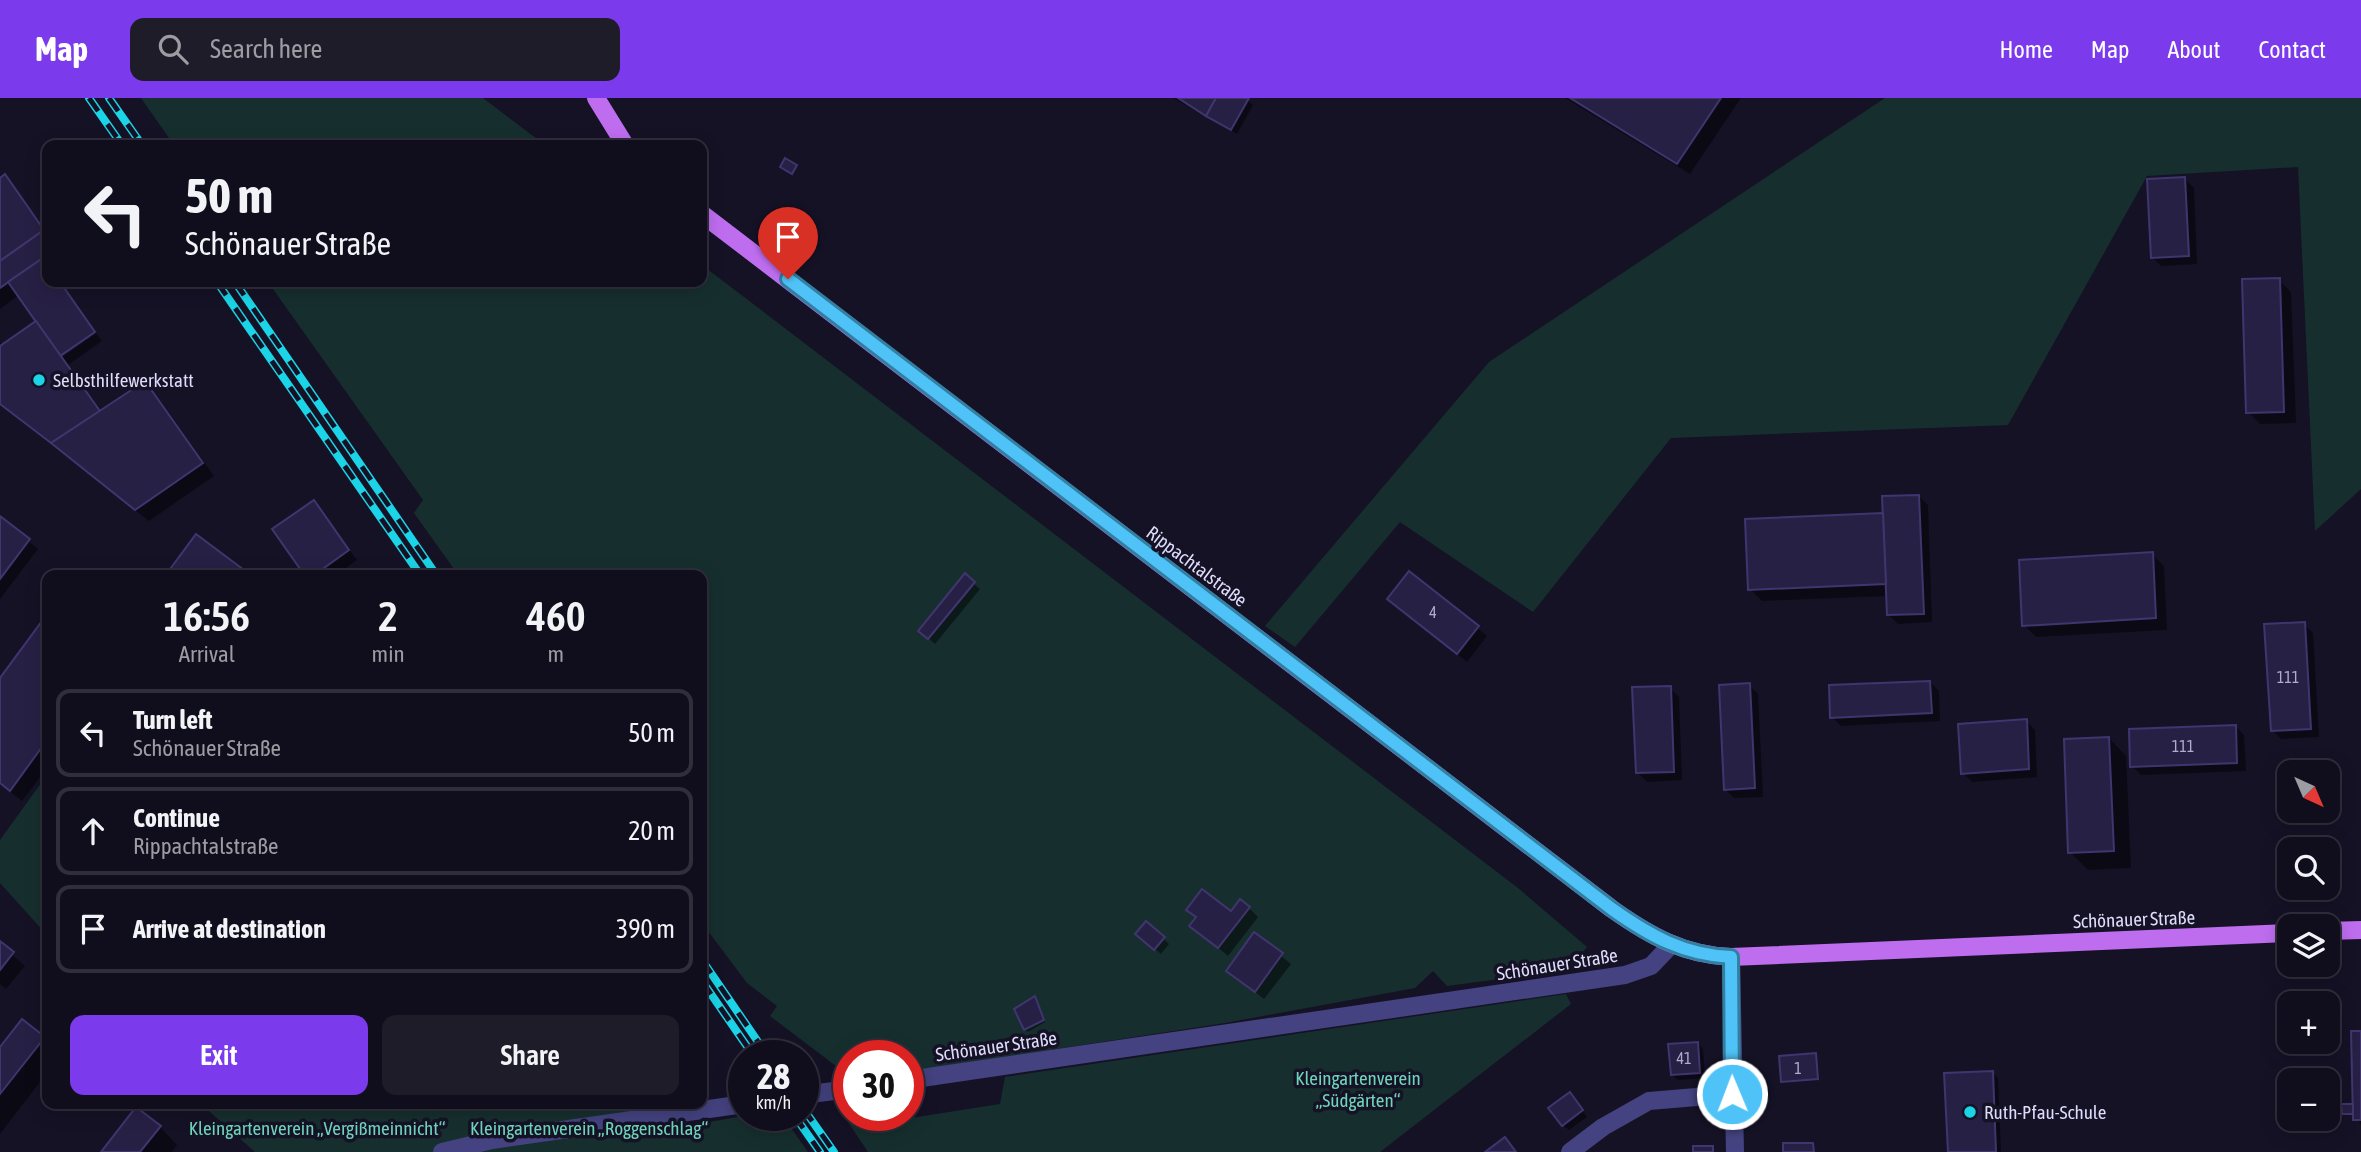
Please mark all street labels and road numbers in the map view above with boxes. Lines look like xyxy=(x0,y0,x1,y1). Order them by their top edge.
street label: Rippachtalstraße xyxy=(1142,521,1252,611)
street label: Schönauer Straße xyxy=(2073,906,2195,932)
street label: Schönauer Straße xyxy=(1495,944,1619,984)
street label: Schönauer Straße xyxy=(934,1027,1058,1065)

